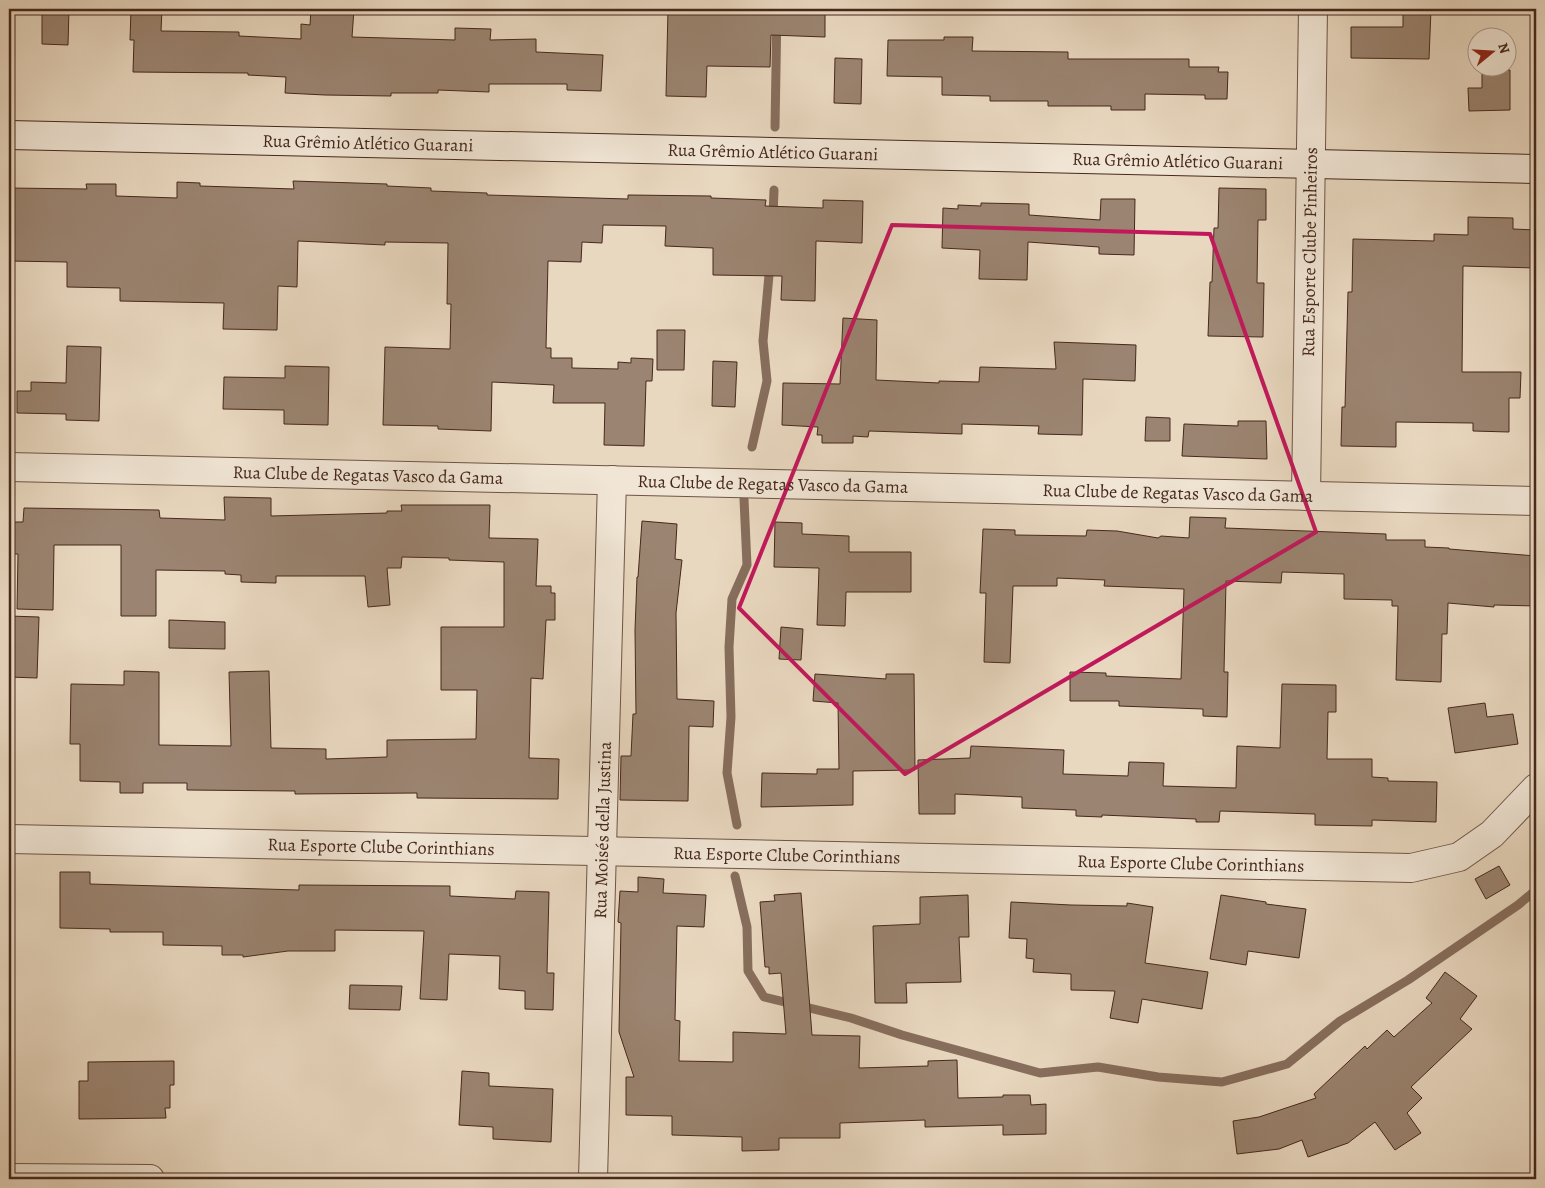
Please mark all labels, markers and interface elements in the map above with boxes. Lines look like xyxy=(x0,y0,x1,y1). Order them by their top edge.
north arrow xyxy=(1468,28,1518,78)
text: N xyxy=(1493,40,1514,56)
street label: Rua Grêmio Atlético Guarani xyxy=(262,129,474,157)
street label: Rua Grêmio Atlético Guarani xyxy=(667,138,879,166)
street label: Rua Grêmio Atlético Guarani xyxy=(1072,147,1283,175)
street label: Rua Esporte Clube Pinheiros xyxy=(1296,147,1323,357)
street label: Rua Clube de Regatas Vasco da Gama xyxy=(232,460,504,490)
street label: Rua Clube de Regatas Vasco da Gama xyxy=(637,469,909,499)
street label: Rua Clube de Regatas Vasco da Gama xyxy=(1042,478,1314,508)
street label: Rua Moisés della Justina xyxy=(588,740,617,919)
street label: Rua Esporte Clube Corinthians xyxy=(267,832,495,861)
street label: Rua Esporte Clube Corinthians xyxy=(673,841,901,869)
street label: Rua Esporte Clube Corinthians xyxy=(1077,849,1305,878)

